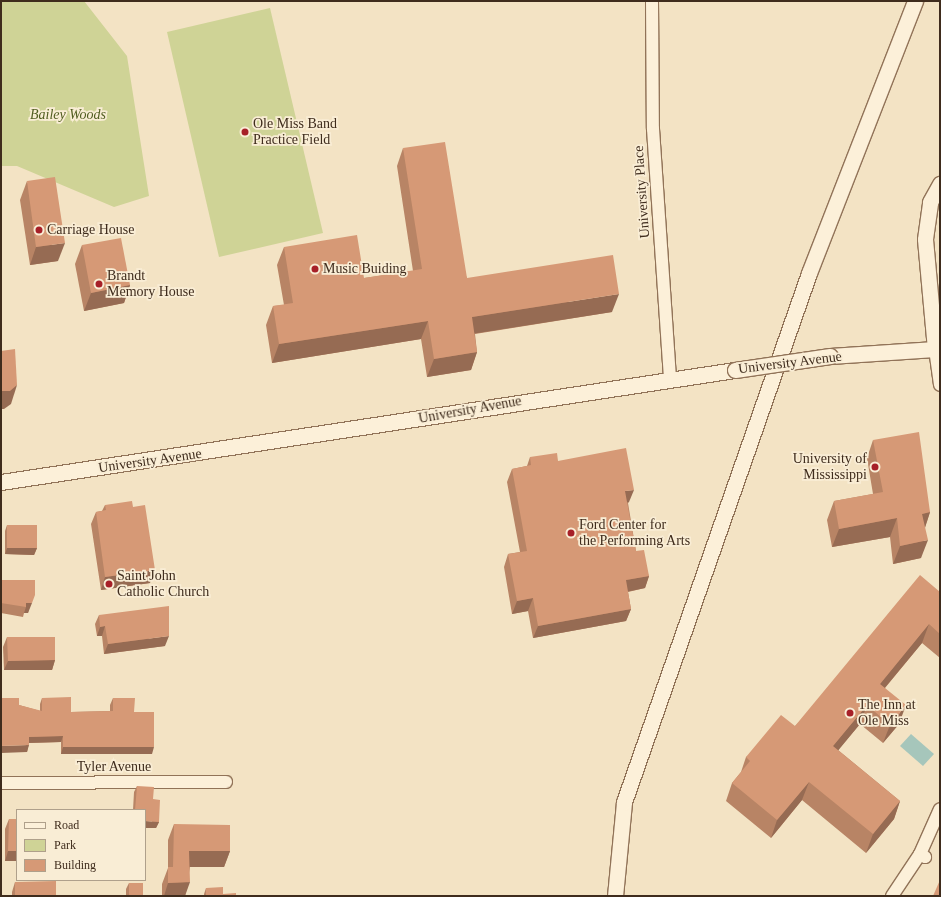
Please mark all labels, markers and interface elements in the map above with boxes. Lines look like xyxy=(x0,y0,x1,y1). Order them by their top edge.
park label: Bailey Woods xyxy=(30,107,106,123)
place label: Ole Miss Band Practice Field xyxy=(253,116,337,148)
marker: Ole Miss Band Practice Field xyxy=(240,127,250,137)
street label: University Place xyxy=(630,145,654,239)
place label: Carriage House xyxy=(47,222,134,238)
marker: Carriage House xyxy=(34,225,44,235)
place label: Music Buiding xyxy=(323,261,407,277)
marker: Music Buiding xyxy=(310,264,320,274)
place label: Brandt Memory House xyxy=(107,268,194,300)
marker: Brandt Memory House xyxy=(94,279,104,289)
street label: University Avenue xyxy=(737,348,843,378)
street label: University Avenue xyxy=(417,393,523,427)
street label: University Avenue xyxy=(97,445,203,477)
place label: University of Mississippi xyxy=(793,451,867,484)
marker: University of Mississippi xyxy=(870,462,880,472)
place label: Ford Center for the Performing Arts xyxy=(579,517,691,550)
marker: Ford Center for the Performing Arts xyxy=(566,528,576,538)
place label: Saint John Catholic Church xyxy=(117,568,209,600)
marker: Saint John Catholic Church xyxy=(104,579,114,589)
place label: The Inn at Ole Miss xyxy=(858,697,916,730)
marker: The Inn at Ole Miss xyxy=(845,708,855,718)
street label: Tyler Avenue xyxy=(76,759,152,775)
legend xyxy=(16,809,146,881)
text: Road xyxy=(54,818,79,832)
text: Park xyxy=(54,838,76,852)
text: Building xyxy=(54,858,96,872)

